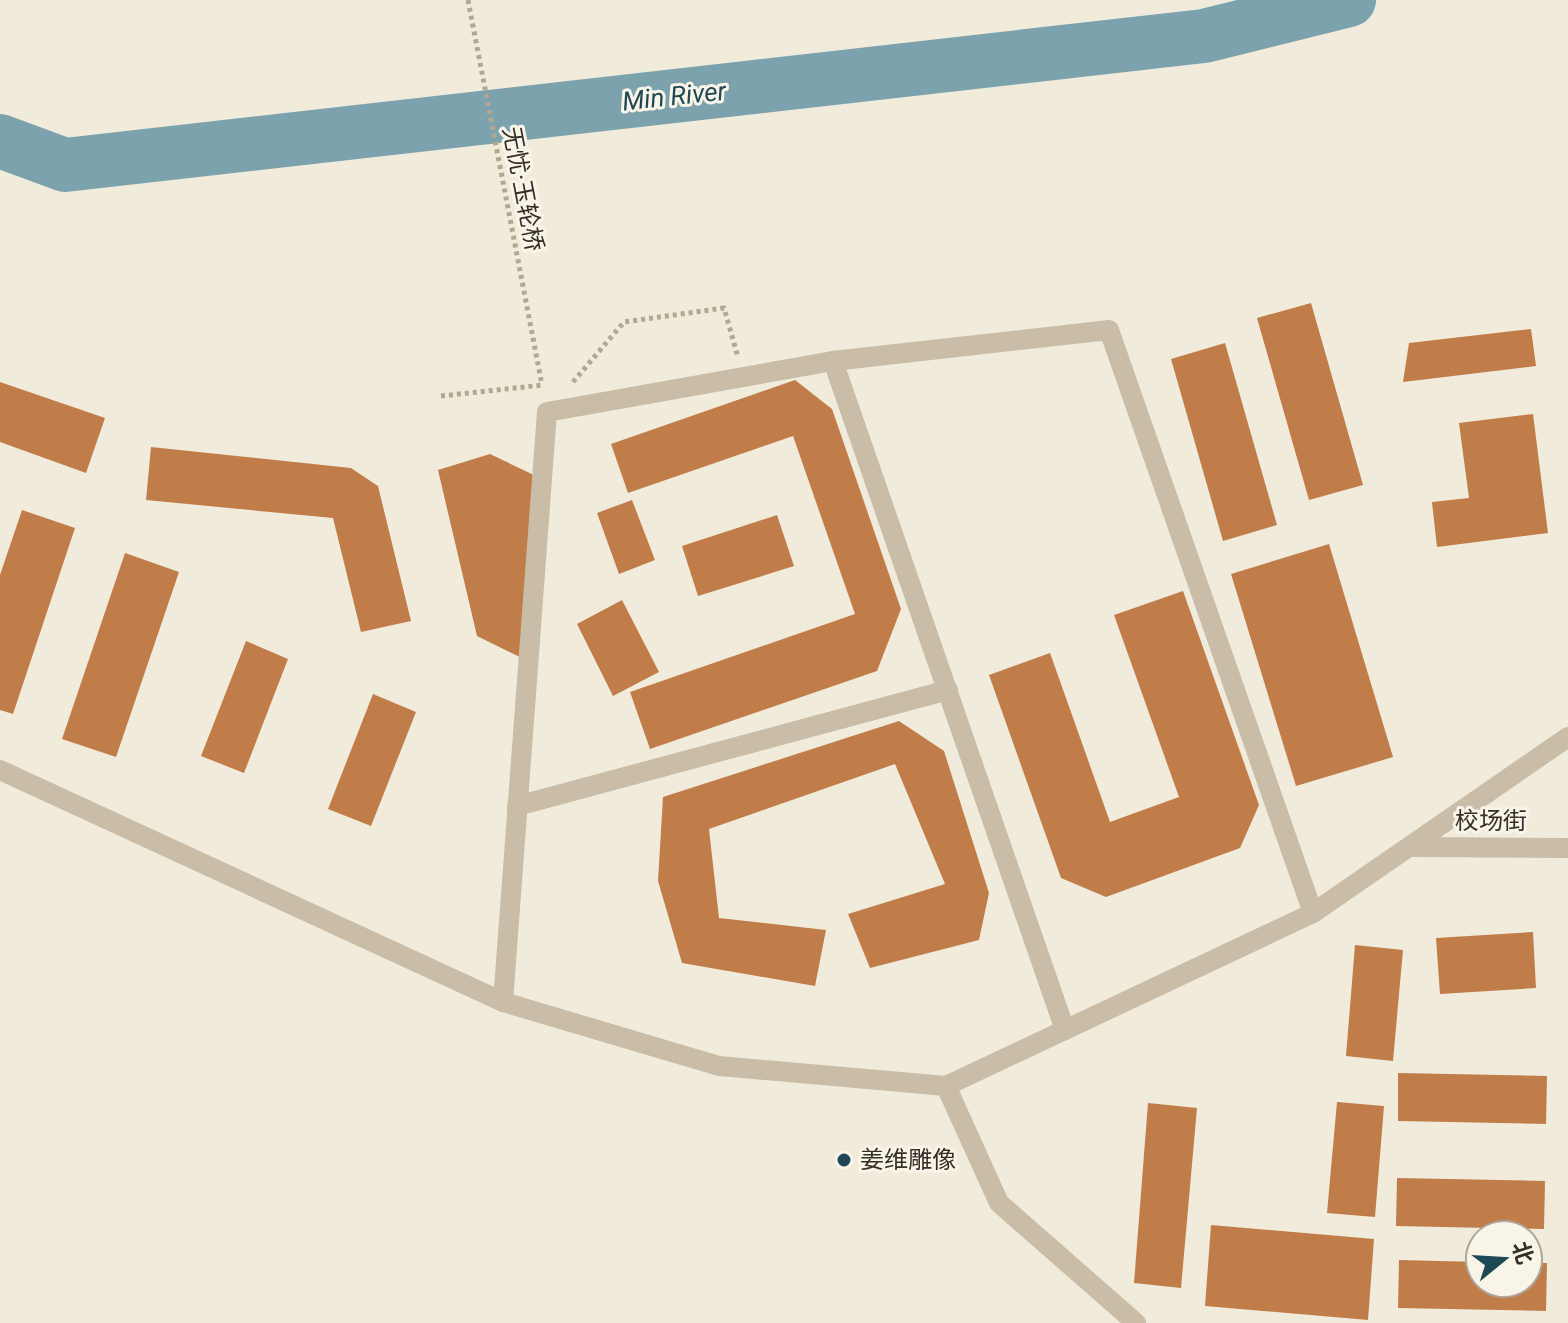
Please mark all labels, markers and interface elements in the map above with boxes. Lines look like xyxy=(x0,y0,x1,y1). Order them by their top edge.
water label: Min River xyxy=(621,75,729,116)
street label: 无忧·玉轮桥 xyxy=(497,124,549,254)
street label: 校场街 xyxy=(1455,807,1527,835)
place label: 姜维雕像 xyxy=(860,1146,956,1174)
marker: 姜维雕像 xyxy=(835,1151,853,1169)
north arrow xyxy=(1464,1219,1544,1299)
text: 北 xyxy=(1507,1239,1538,1267)

